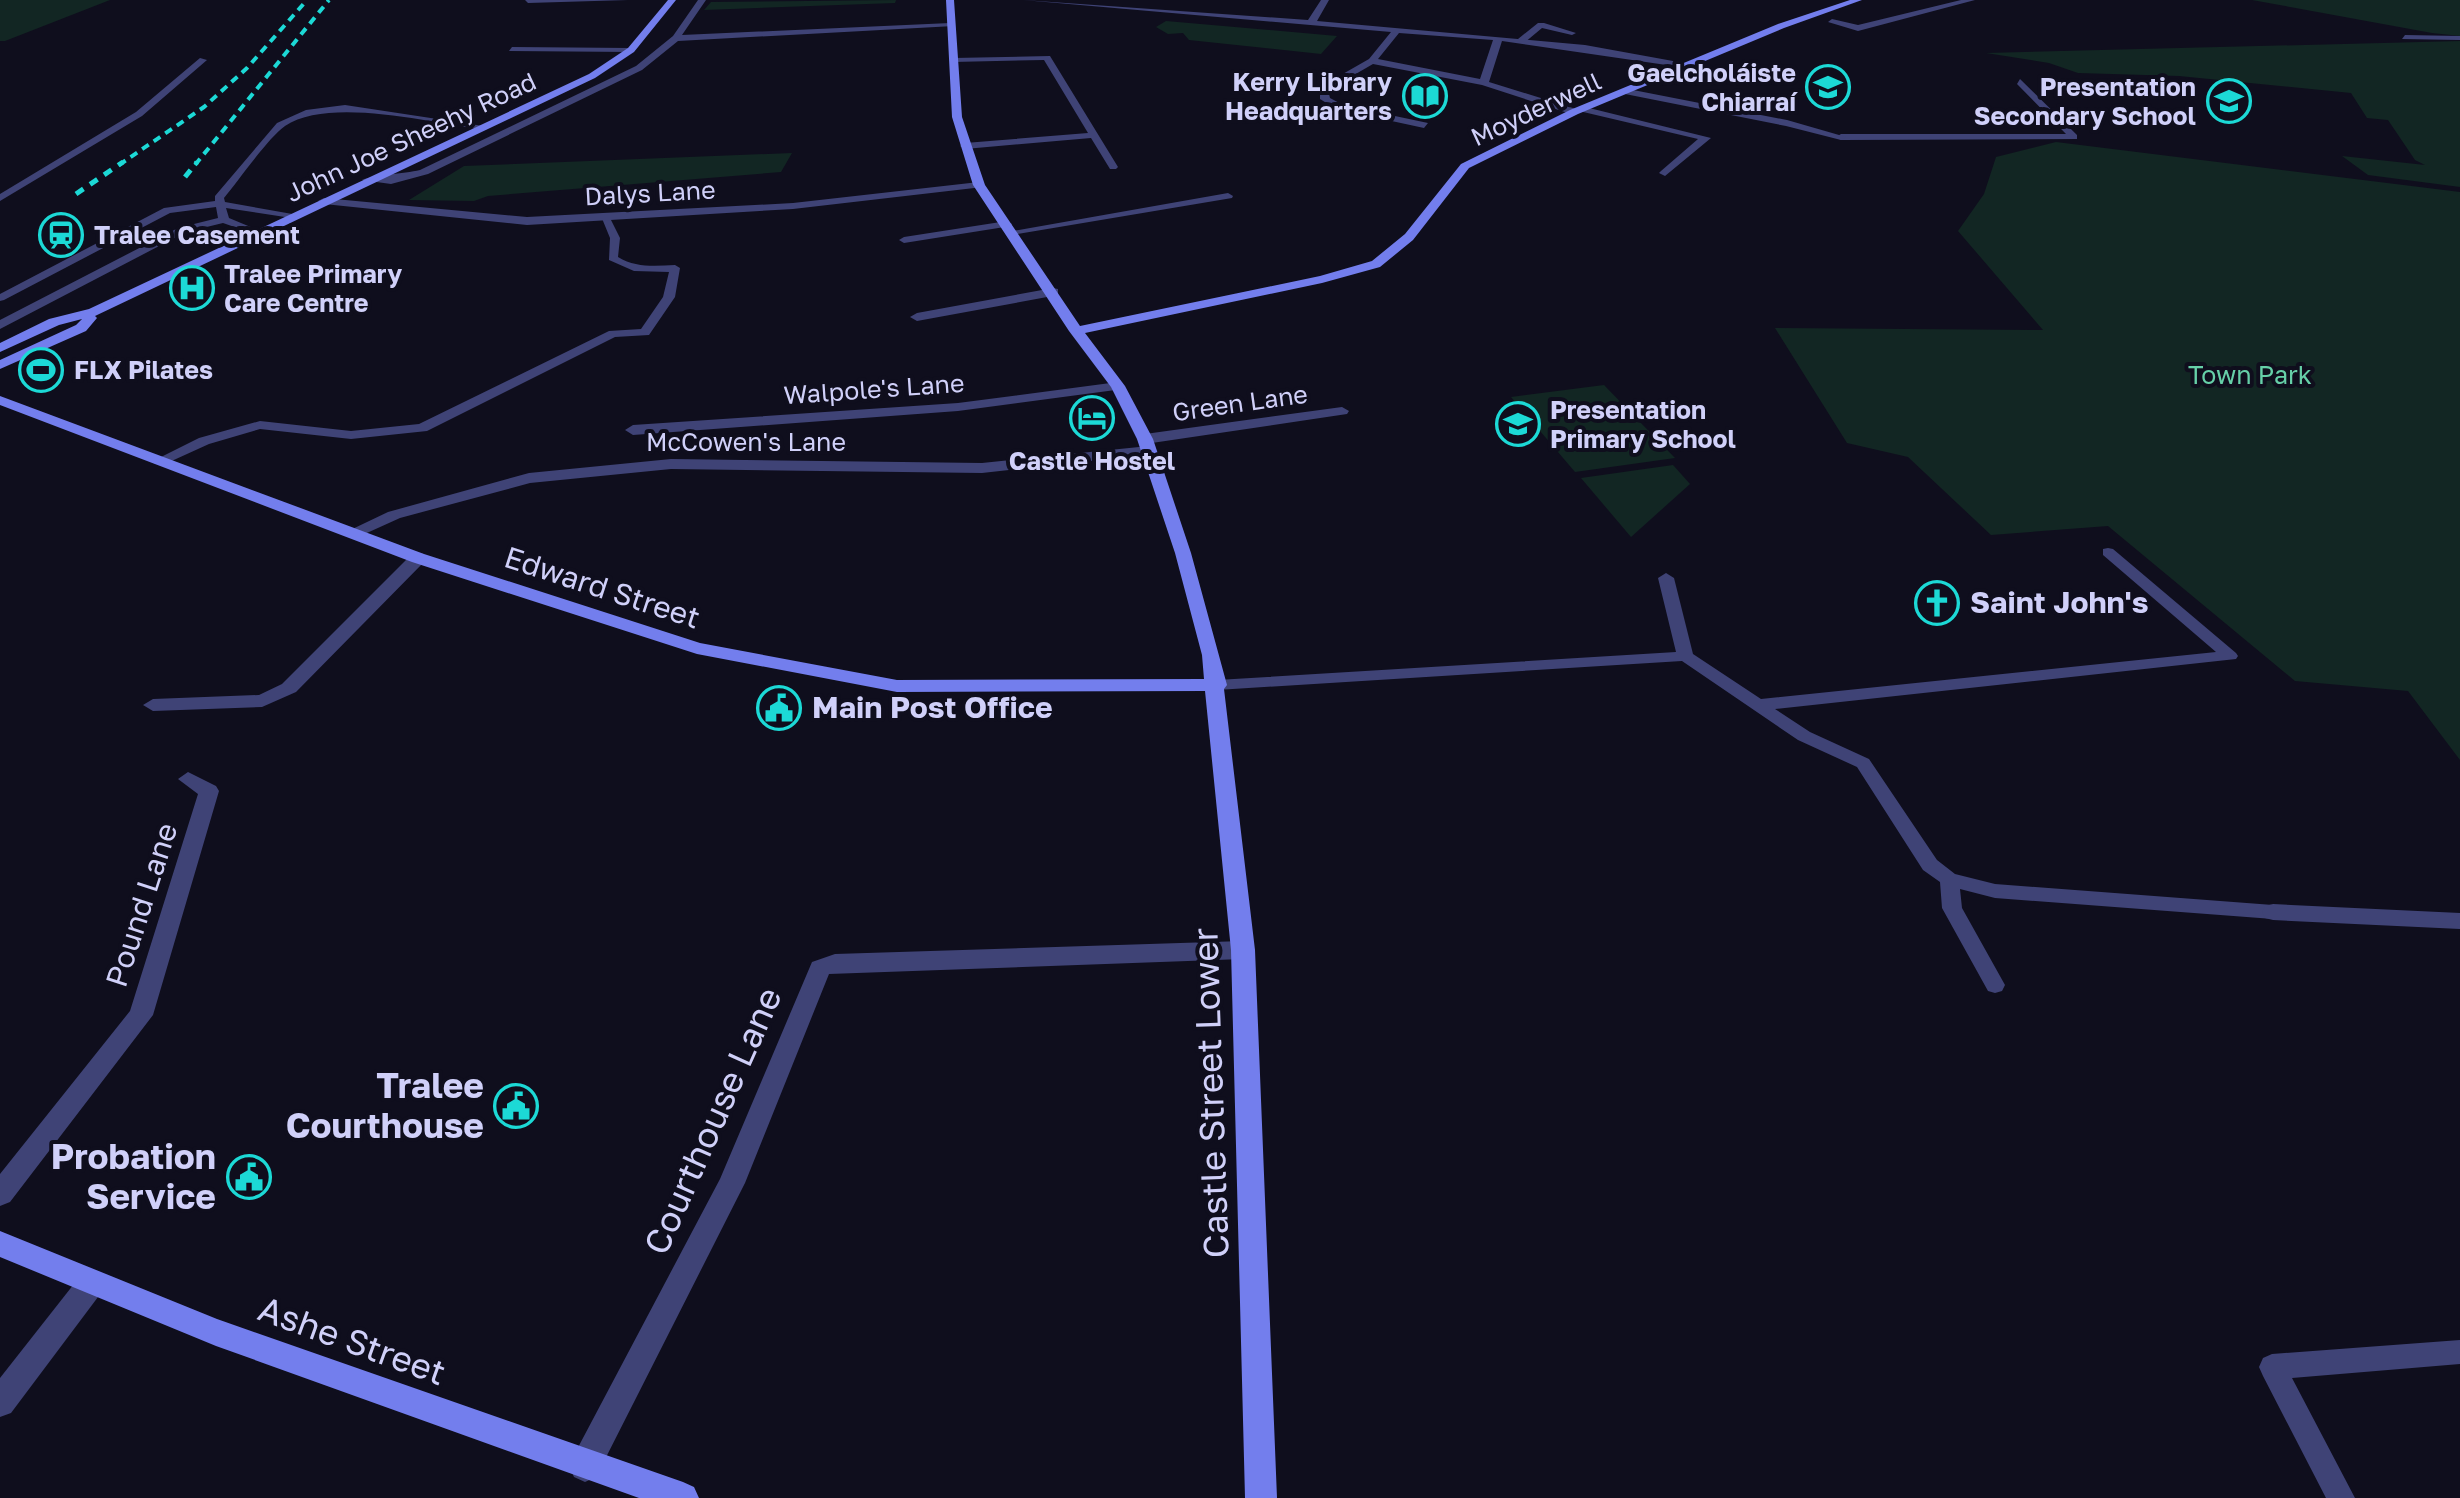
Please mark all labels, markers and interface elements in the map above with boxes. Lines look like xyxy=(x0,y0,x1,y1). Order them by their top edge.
place label: Gaelcholáiste Chiarraí xyxy=(1627,57,1798,117)
school or university icon: Gaelcholáiste Chiarraí xyxy=(1805,64,1851,110)
street label: John Joe Sheehy Road xyxy=(281,65,541,208)
street label: Moyderwell xyxy=(1466,65,1606,152)
place label: Kerry Library Headquarters xyxy=(1225,66,1392,126)
place label: Presentation Secondary School xyxy=(1974,71,2196,131)
library icon: Kerry Library Headquarters xyxy=(1402,73,1448,119)
school or university icon: Presentation Secondary School xyxy=(2206,78,2252,124)
street label: Dalys Lane xyxy=(584,174,716,211)
station icon: Tralee Casement xyxy=(38,212,84,258)
place label: Tralee Casement xyxy=(94,219,300,250)
place label: Tralee Primary Care Centre xyxy=(224,258,402,318)
hospital icon: Tralee Primary Care Centre xyxy=(169,265,215,311)
sports icon: FLX Pilates xyxy=(18,347,64,393)
place label: FLX Pilates xyxy=(74,354,213,385)
park label: Town Park xyxy=(2188,359,2312,390)
street label: Walpole's Lane xyxy=(783,367,965,410)
street label: Green Lane xyxy=(1170,378,1310,427)
place label: Presentation Primary School xyxy=(1550,394,1736,454)
hotel icon: Castle Hostel xyxy=(1069,395,1115,441)
school or university icon: Presentation Primary School xyxy=(1495,401,1541,447)
street label: McCowen's Lane xyxy=(646,426,846,457)
place label: Castle Hostel xyxy=(1009,445,1175,476)
street label: Edward Street xyxy=(500,539,705,636)
church icon: Saint John's xyxy=(1914,580,1960,626)
place label: Saint John's xyxy=(1970,584,2149,620)
public building icon: Main Post Office xyxy=(756,685,802,731)
place label: Main Post Office xyxy=(812,689,1053,725)
street label: Pound Lane xyxy=(98,818,184,991)
street label: Castle Street Lower xyxy=(1183,927,1237,1259)
street label: Courthouse Lane xyxy=(634,981,790,1260)
place label: Tralee Courthouse xyxy=(286,1064,484,1146)
public building icon: Tralee Courthouse xyxy=(493,1083,539,1129)
place label: Probation Service xyxy=(51,1135,216,1217)
public building icon: Probation Service xyxy=(226,1154,272,1200)
street label: Ashe Street xyxy=(253,1287,452,1393)

